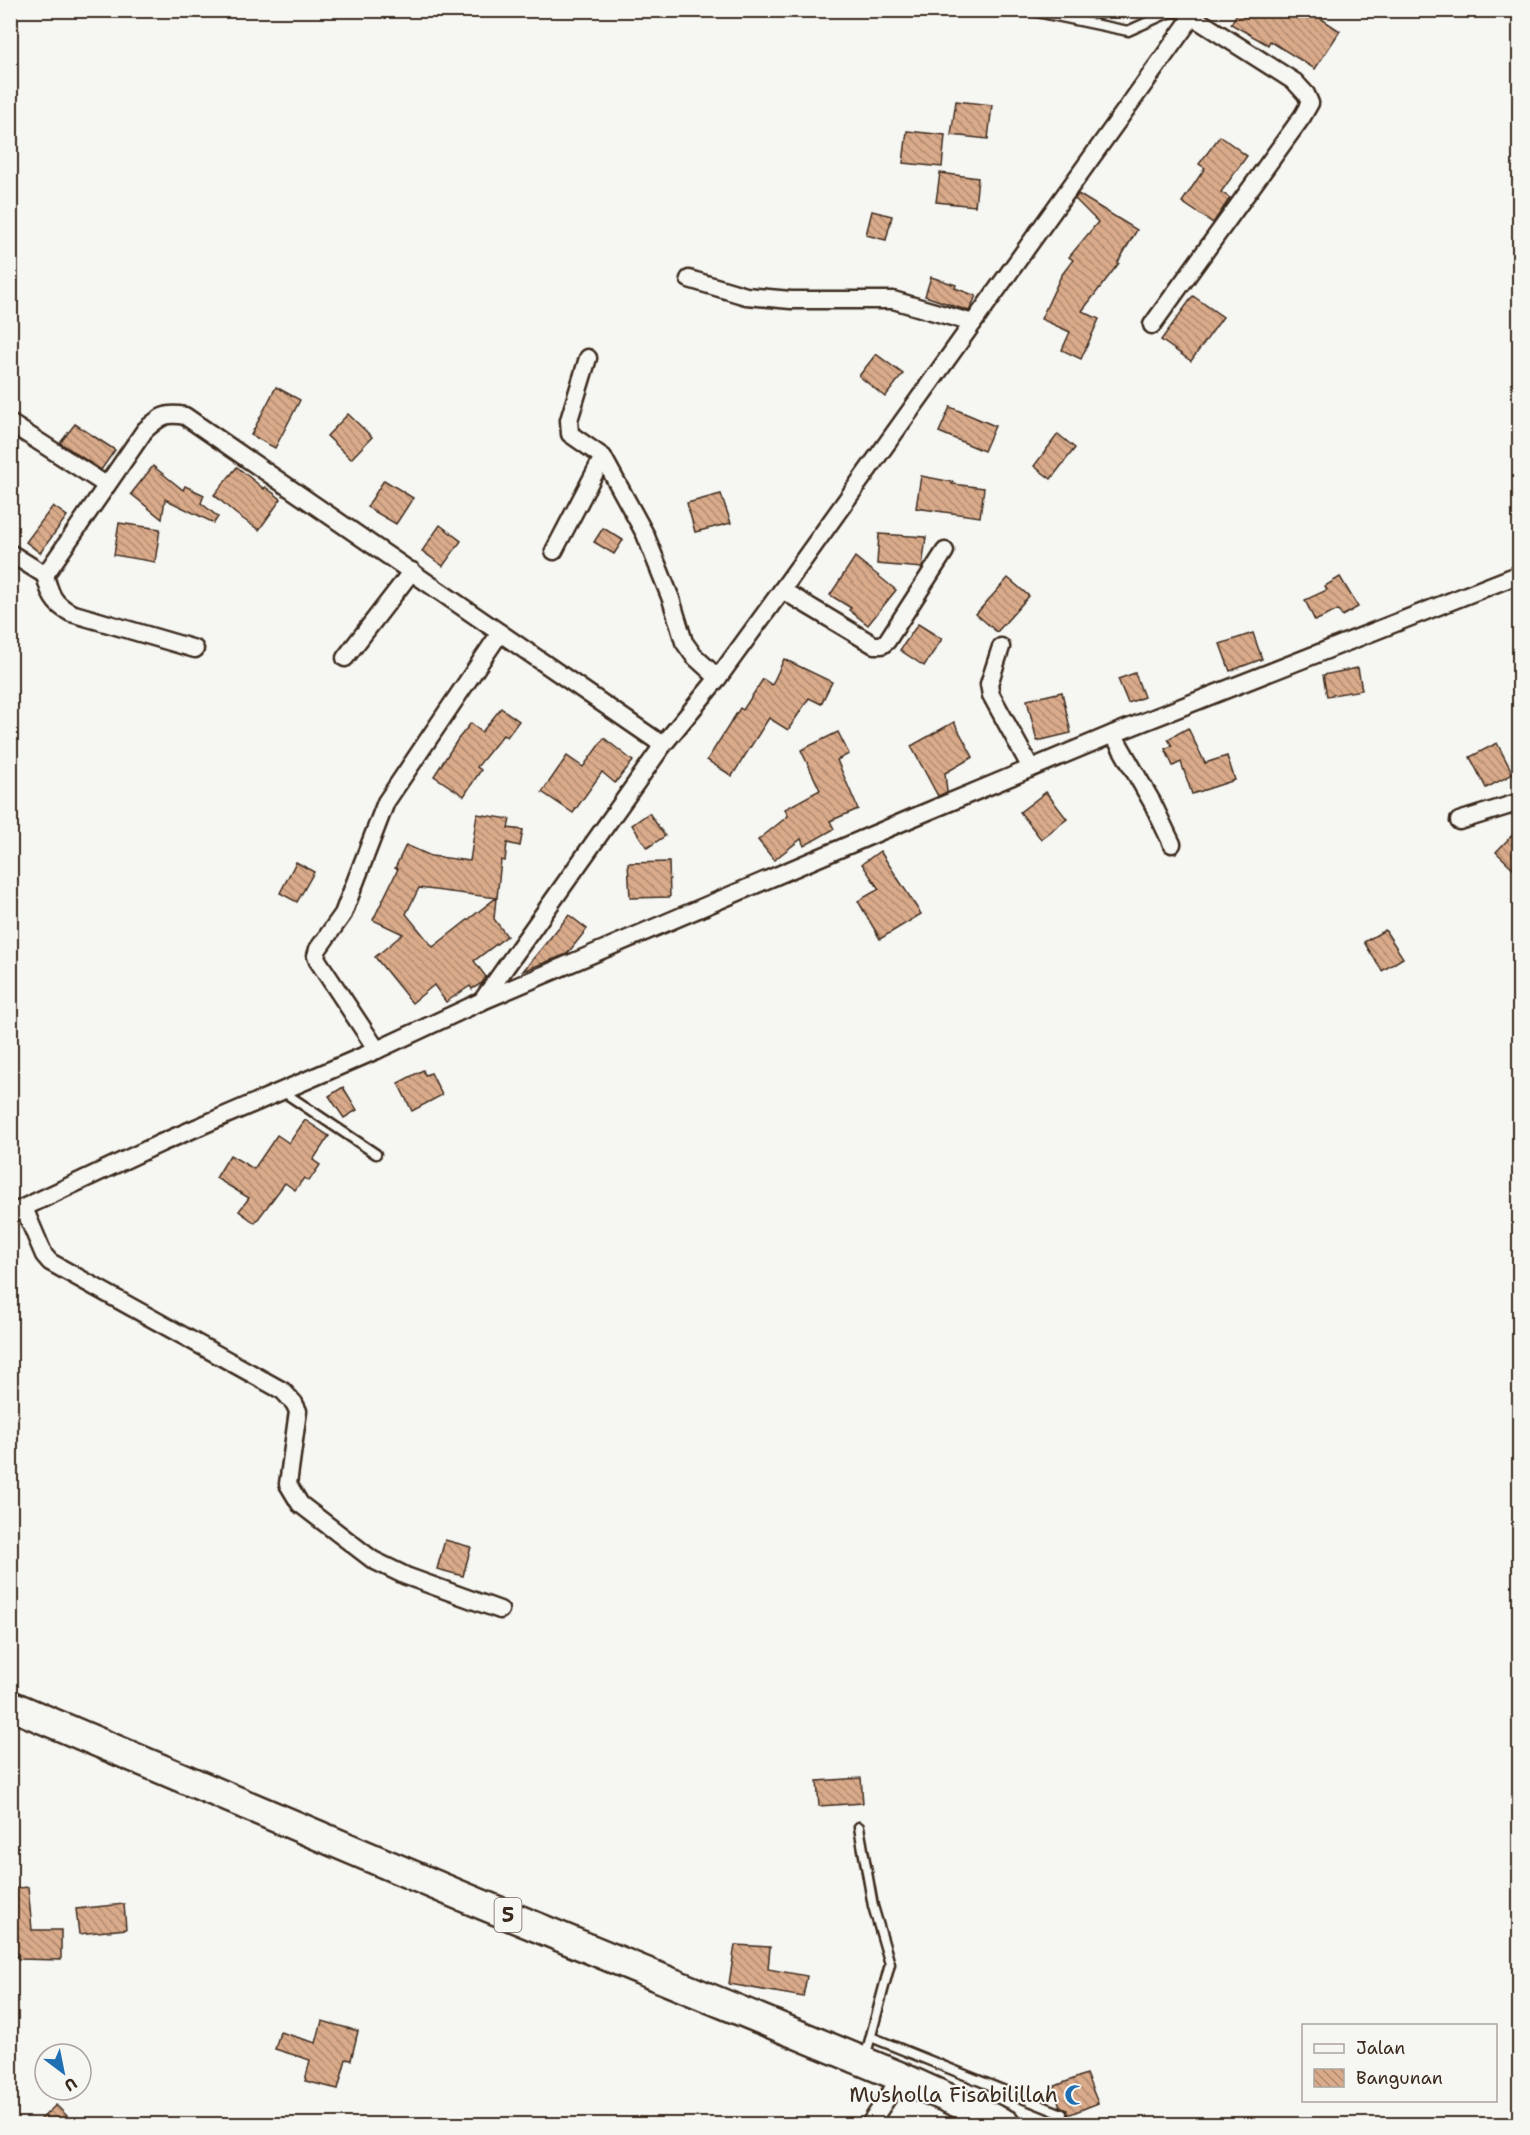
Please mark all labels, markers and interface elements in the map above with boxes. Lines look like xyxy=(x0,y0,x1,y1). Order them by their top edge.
road number: 5 xyxy=(494,1898,522,1932)
legend xyxy=(1302,2024,1497,2102)
text: Jalan xyxy=(1356,2036,1405,2060)
north arrow xyxy=(33,2042,93,2102)
text: Bangunan xyxy=(1356,2066,1443,2090)
text: U xyxy=(60,2072,81,2096)
place label: Musholla Fisabilillah xyxy=(849,2081,1058,2109)
mosque icon: Musholla Fisabilillah xyxy=(1063,2083,1087,2107)

